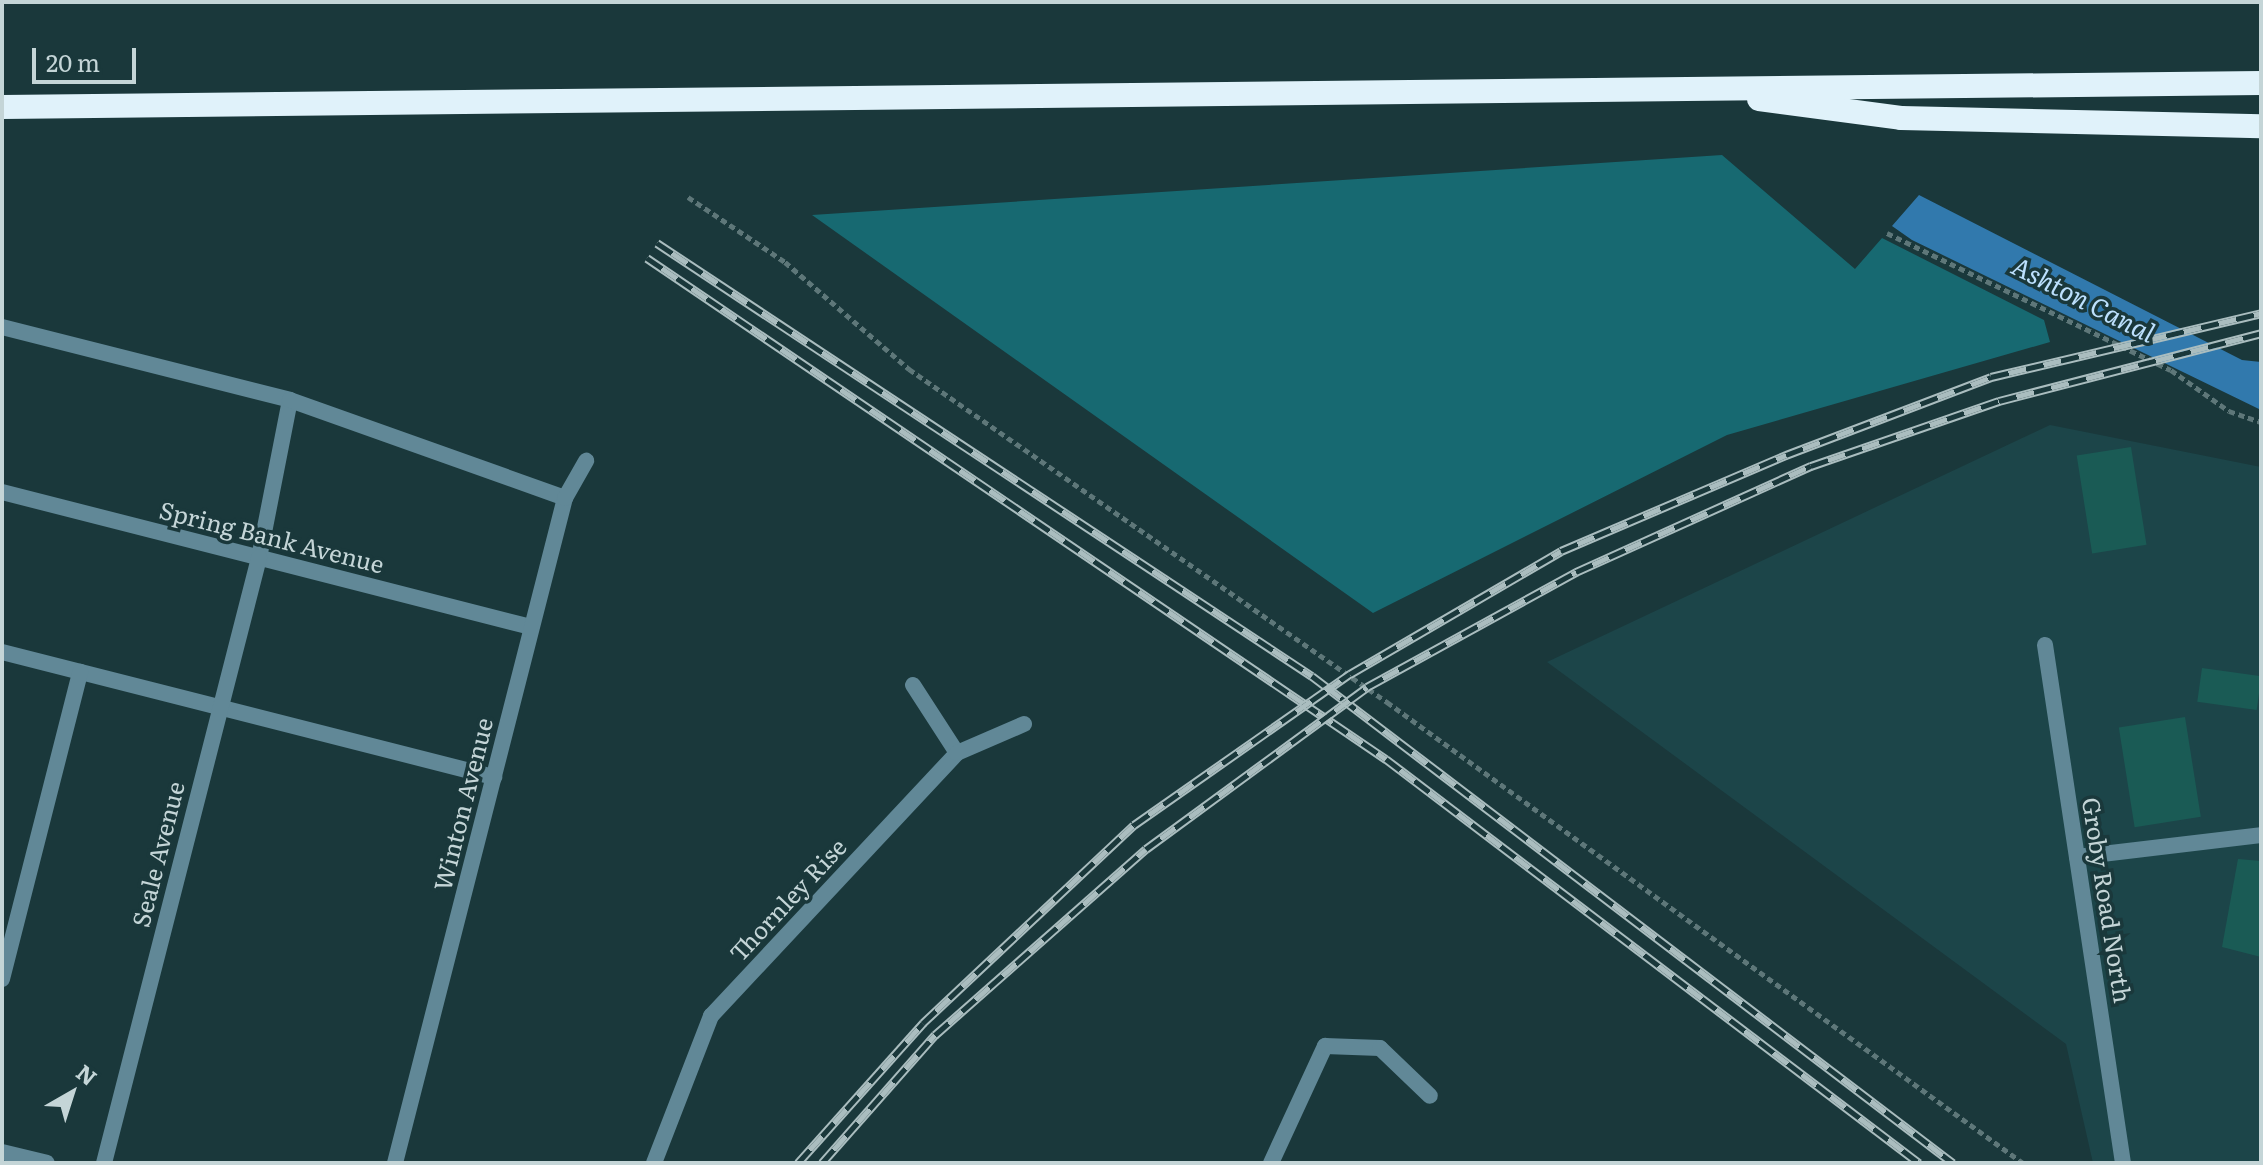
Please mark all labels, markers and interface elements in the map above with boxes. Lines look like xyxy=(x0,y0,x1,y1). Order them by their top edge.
scale bar xyxy=(36,32,140,82)
text: 20 m xyxy=(46,44,100,79)
water label: Ashton Canal xyxy=(2007,249,2161,347)
street label: Spring Bank Avenue xyxy=(157,494,387,578)
street label: Winton Avenue xyxy=(427,715,497,893)
street label: Seale Avenue xyxy=(125,778,189,930)
street label: Groby Road North xyxy=(2078,795,2138,1005)
street label: Thornley Rise xyxy=(723,831,851,967)
north arrow xyxy=(32,1053,112,1133)
text: N xyxy=(70,1055,105,1093)

